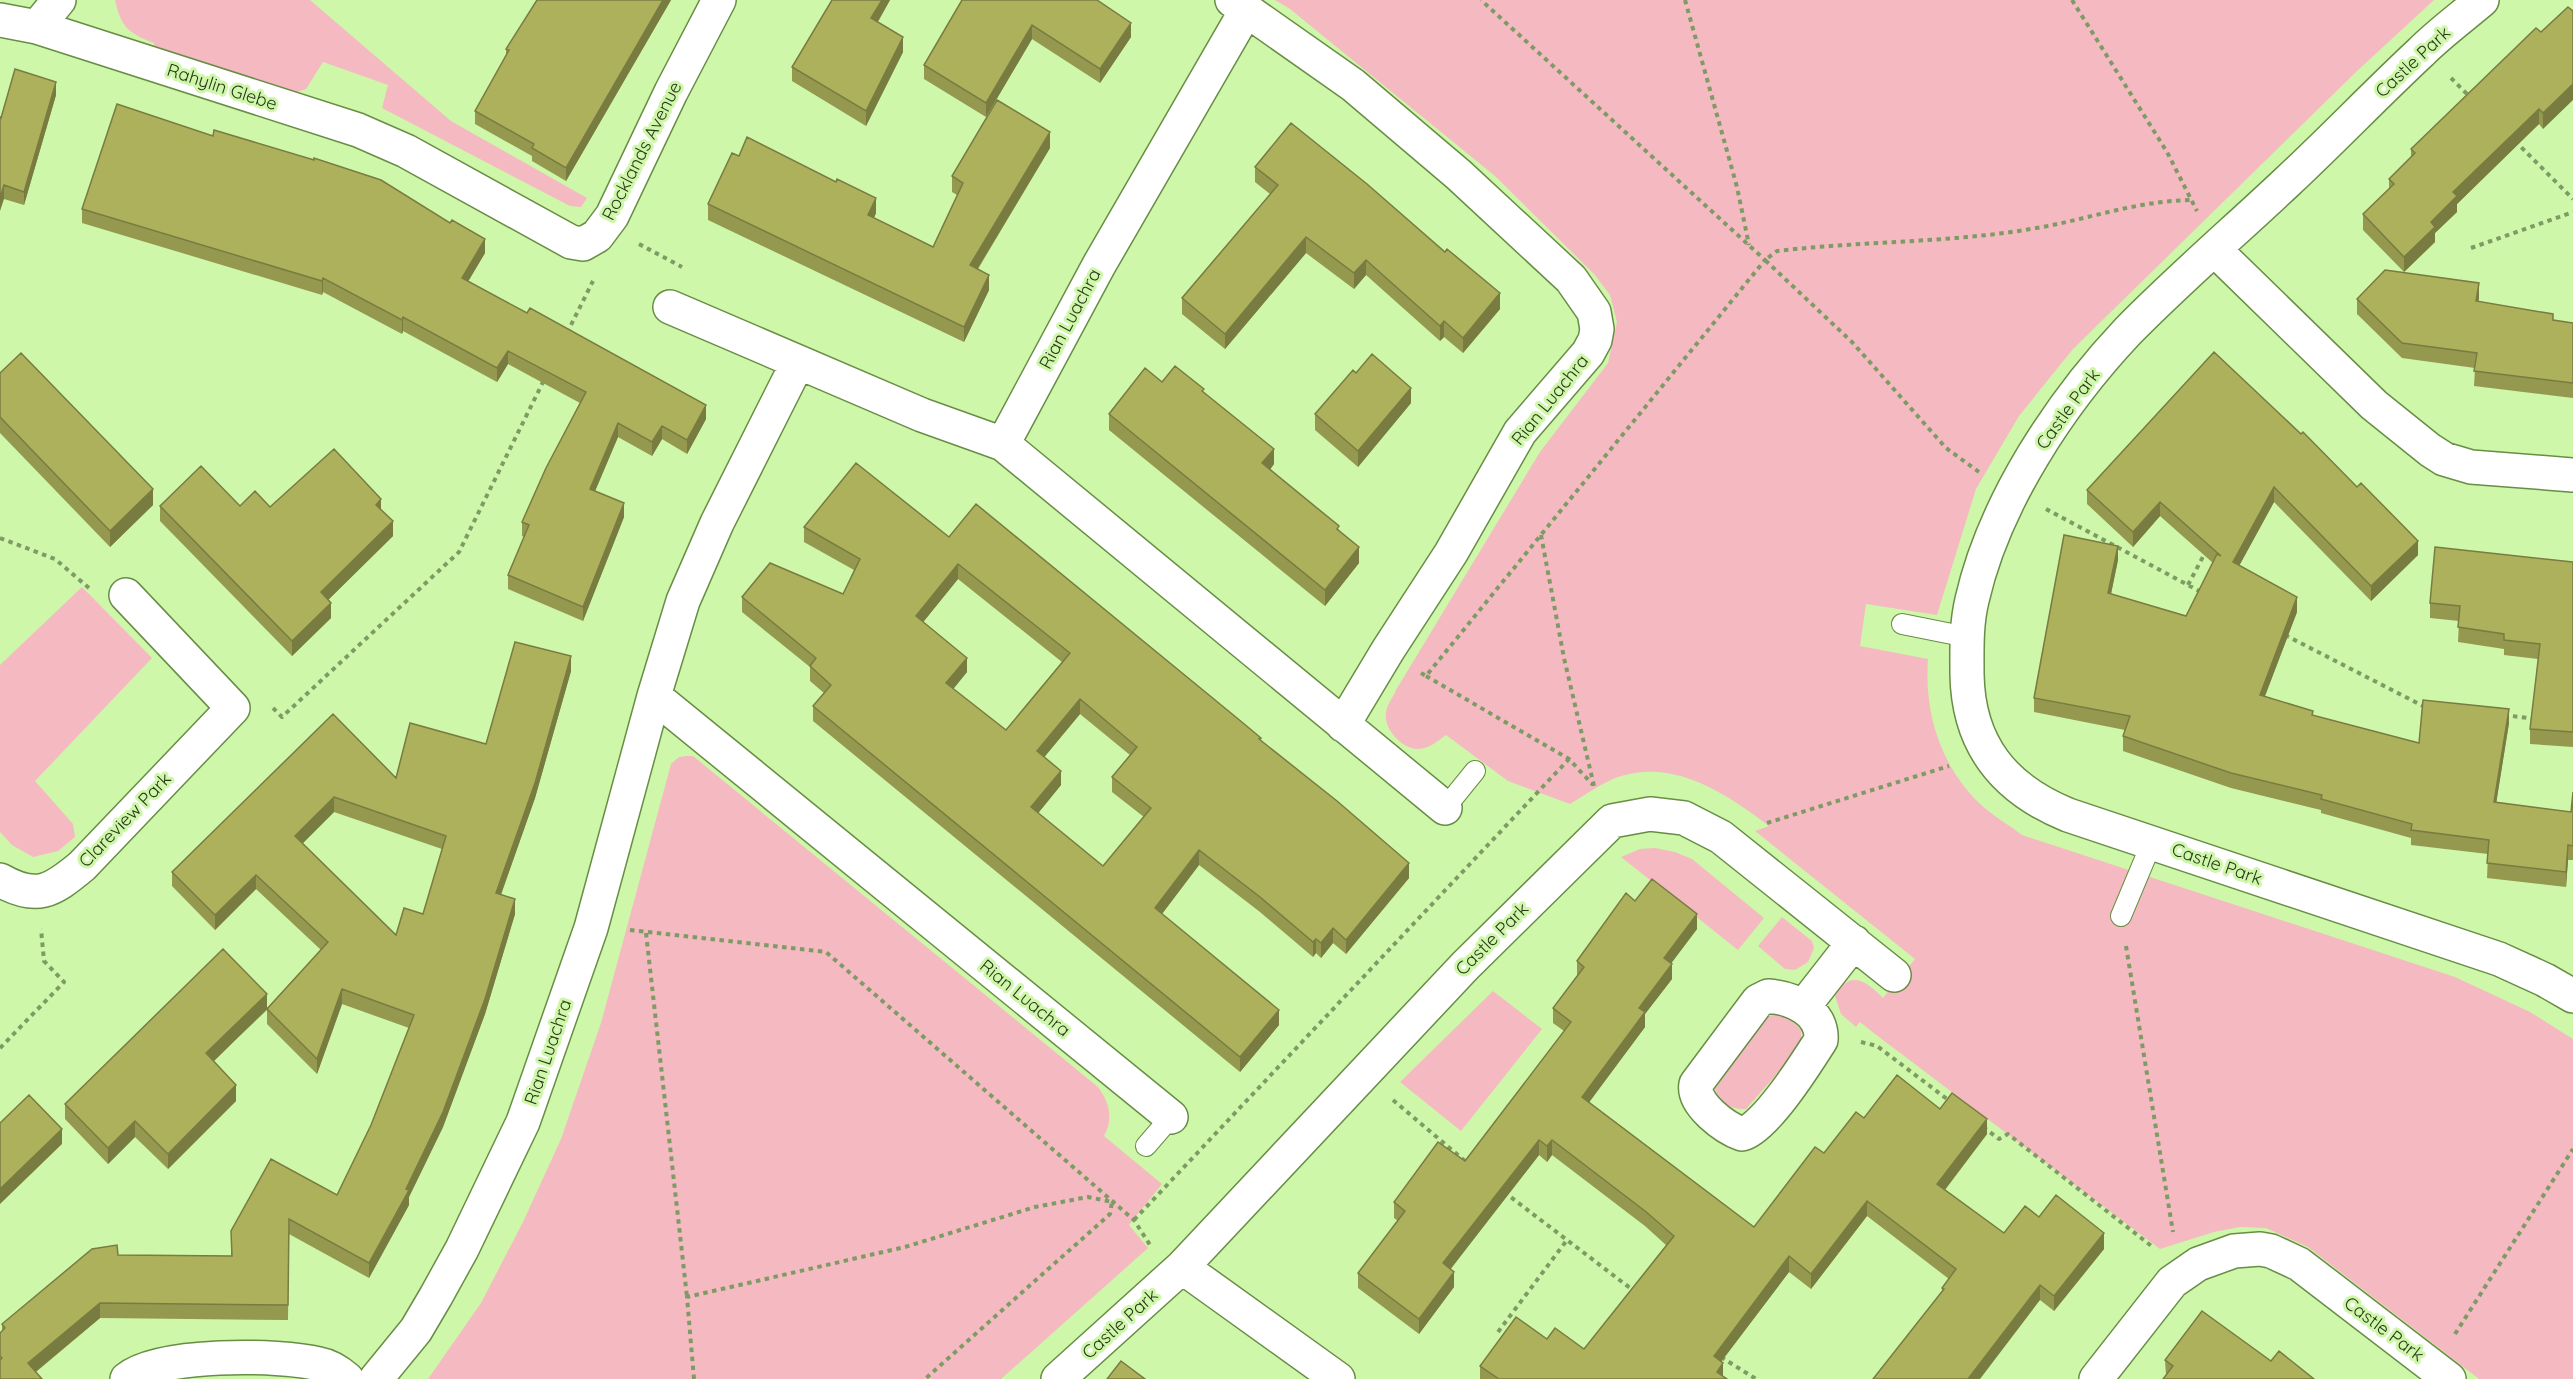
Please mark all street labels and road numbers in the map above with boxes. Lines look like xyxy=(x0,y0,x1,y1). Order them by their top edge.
street label: Castle Park xyxy=(2370,21,2455,102)
street label: Rahylin Glebe xyxy=(164,58,280,115)
street label: Rocklands Avenue xyxy=(597,77,687,224)
street label: Rian Luachra xyxy=(1034,265,1106,373)
street label: Rian Luachra xyxy=(1506,350,1593,450)
street label: Castle Park xyxy=(2031,364,2105,454)
street label: Clareview Park xyxy=(73,767,176,872)
street label: Castle Park xyxy=(2169,837,2266,890)
street label: Castle Park xyxy=(1450,897,1533,980)
street label: Rian Luachra xyxy=(975,954,1075,1041)
street label: Rian Luachra xyxy=(519,996,576,1108)
street label: Castle Park xyxy=(1077,1284,1162,1364)
street label: Castle Park xyxy=(2340,1291,2429,1366)

